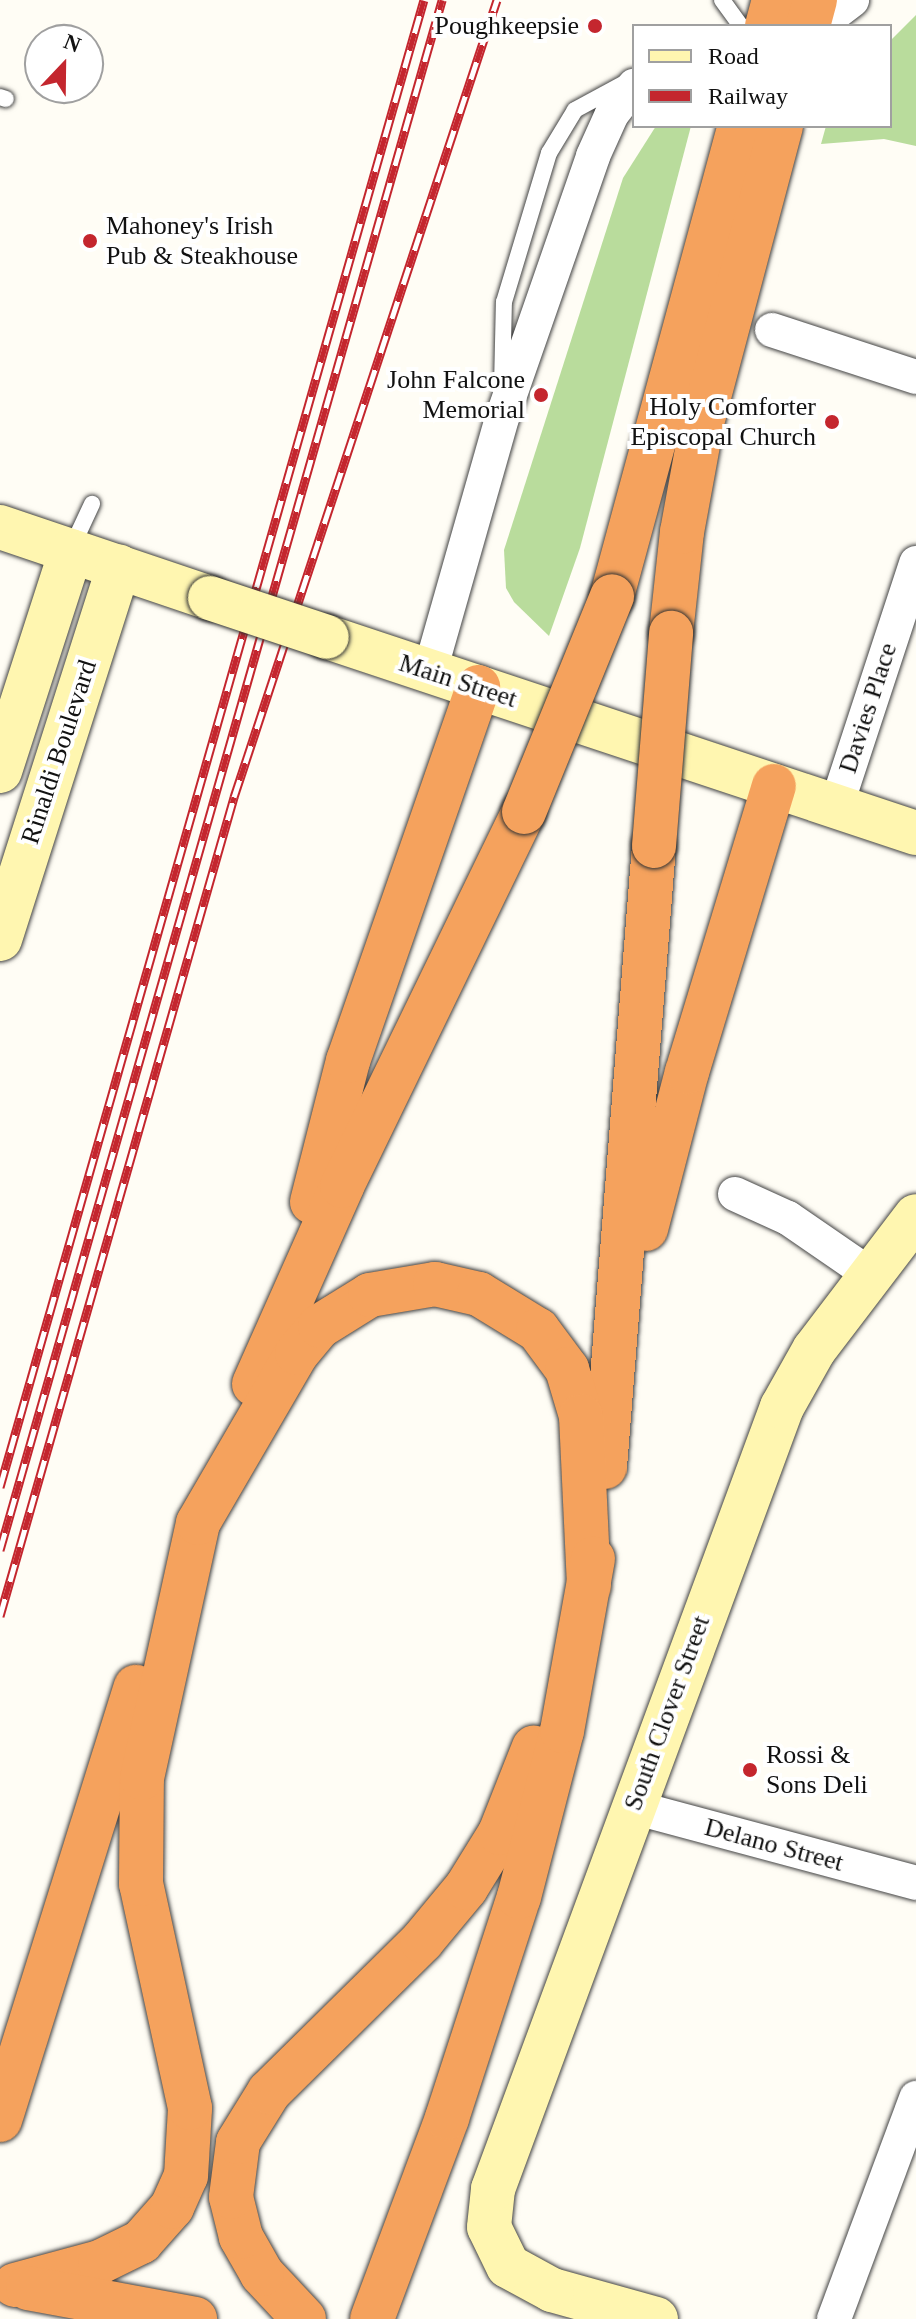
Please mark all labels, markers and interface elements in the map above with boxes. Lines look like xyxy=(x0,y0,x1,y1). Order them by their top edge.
place label: Poughkeepsie xyxy=(435,10,579,42)
marker: Poughkeepsie xyxy=(586,17,604,35)
north arrow xyxy=(24,24,104,104)
legend xyxy=(632,24,892,128)
text: N xyxy=(60,29,84,58)
text: Road xyxy=(708,43,759,69)
text: Railway xyxy=(708,83,788,109)
place label: Mahoney's Irish Pub & Steakhouse xyxy=(106,210,298,272)
marker: Mahoney's Irish Pub & Steakhouse xyxy=(81,232,99,250)
place label: John Falcone Memorial xyxy=(387,364,525,426)
marker: John Falcone Memorial xyxy=(532,386,550,404)
place label: Holy Comforter Episcopal Church xyxy=(630,391,816,452)
marker: Holy Comforter Episcopal Church xyxy=(823,413,841,431)
street label: Davies Place xyxy=(832,639,904,777)
street label: Main Street xyxy=(395,647,521,715)
street label: Rinaldi Boulevard xyxy=(15,656,103,848)
street label: South Clover Street xyxy=(617,1611,717,1815)
place label: Rossi & Sons Deli xyxy=(766,1739,868,1800)
marker: Rossi & Sons Deli xyxy=(741,1761,759,1779)
street label: Delano Street xyxy=(701,1812,847,1878)

